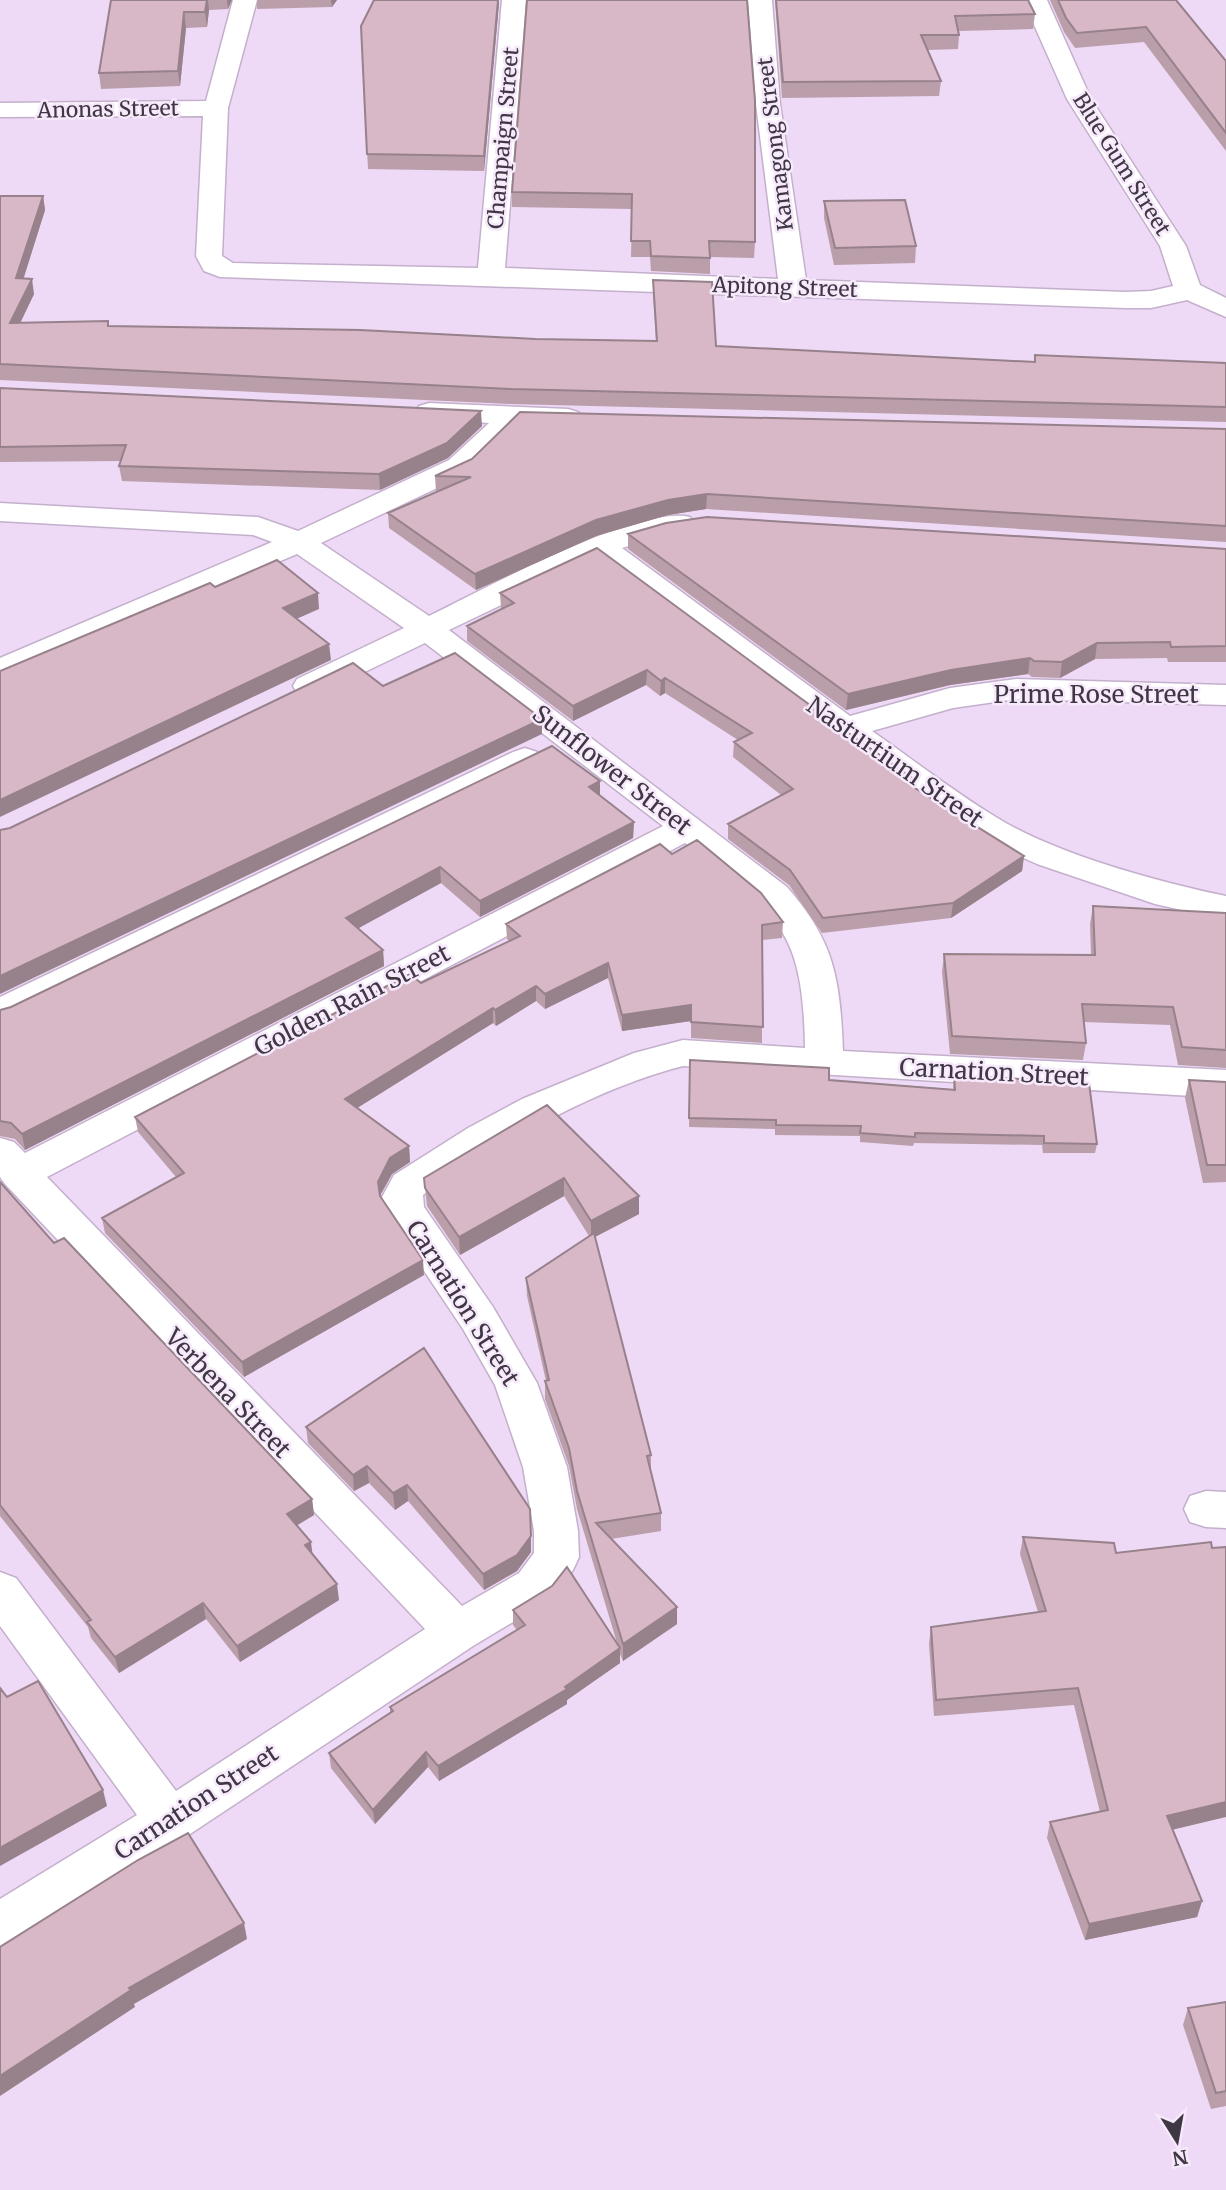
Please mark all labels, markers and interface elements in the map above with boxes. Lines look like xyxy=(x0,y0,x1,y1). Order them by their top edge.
street label: Champaign Street xyxy=(482,46,524,230)
street label: Kamagong Street xyxy=(751,56,799,232)
street label: Blue Gum Street xyxy=(1067,88,1177,240)
street label: Anonas Street xyxy=(36,94,179,124)
street label: Apitong Street xyxy=(711,271,858,303)
street label: Prime Rose Street xyxy=(993,679,1199,710)
street label: Nasturtium Street xyxy=(801,690,990,835)
street label: Sunflower Street xyxy=(526,698,698,842)
street label: Golden Rain Street xyxy=(249,937,456,1063)
street label: Carnation Street xyxy=(899,1052,1090,1092)
street label: Carnation Street xyxy=(400,1214,527,1392)
street label: Verbena Street xyxy=(158,1321,298,1465)
street label: Carnation Street xyxy=(108,1737,284,1867)
north arrow xyxy=(1142,2106,1212,2176)
text: N xyxy=(1171,2144,1190,2171)

